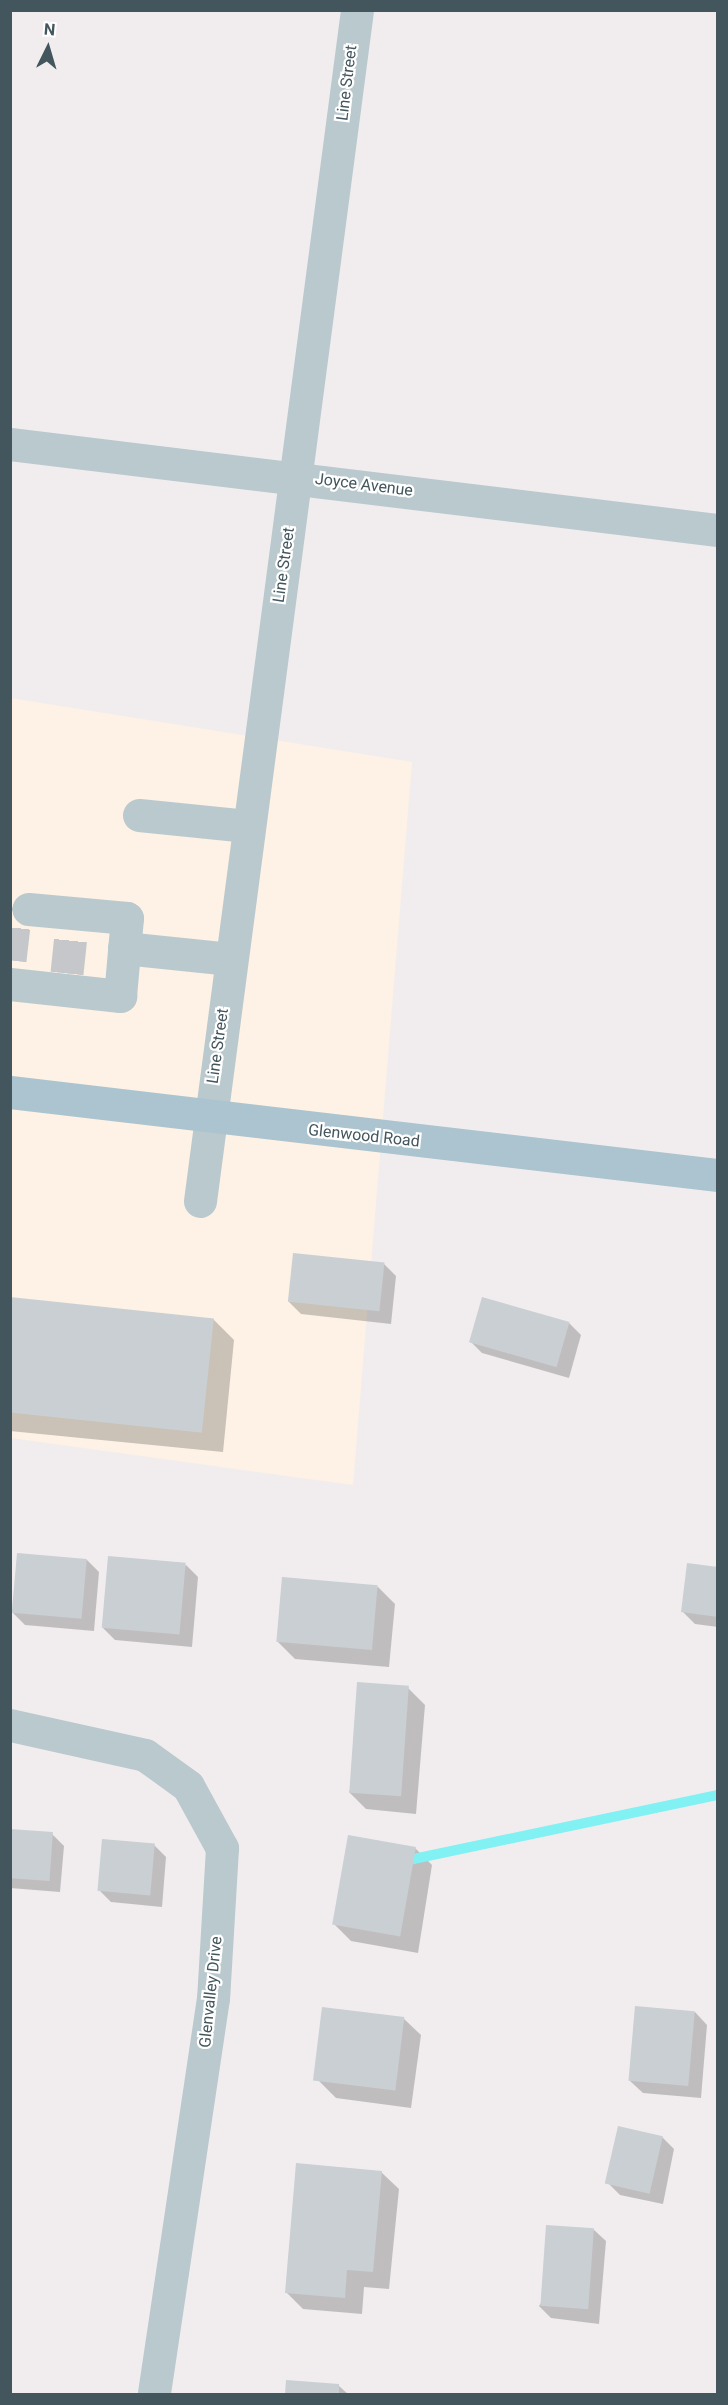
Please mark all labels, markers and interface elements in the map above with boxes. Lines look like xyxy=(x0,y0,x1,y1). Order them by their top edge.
north arrow xyxy=(18,18,78,78)
text: N xyxy=(43,20,56,40)
street label: Line Street xyxy=(333,44,361,122)
street label: Joyce Avenue xyxy=(314,469,414,501)
street label: Line Street xyxy=(269,526,299,604)
street label: Line Street xyxy=(203,1007,233,1085)
street label: Glenwood Road xyxy=(307,1121,421,1151)
street label: Glenvalley Drive xyxy=(196,1935,226,2049)

